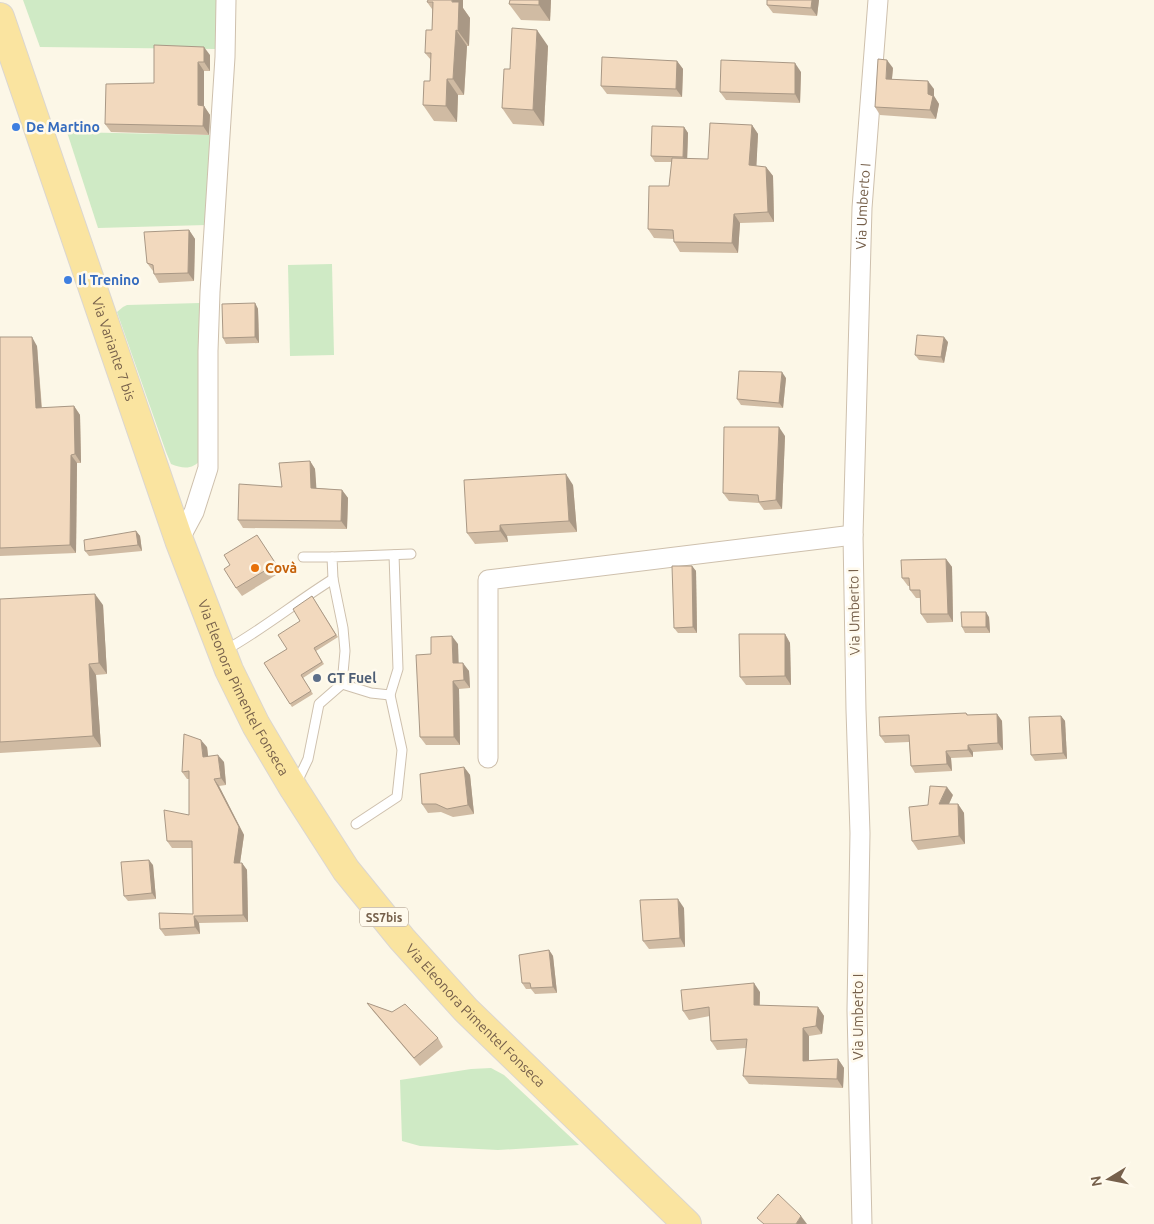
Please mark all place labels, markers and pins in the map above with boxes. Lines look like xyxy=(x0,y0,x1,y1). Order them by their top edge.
place label: De Martino xyxy=(26,119,100,135)
marker: De Martino xyxy=(10,121,22,133)
place label: Il Trenino xyxy=(78,272,140,288)
marker: Il Trenino xyxy=(62,274,74,286)
place label: Covà xyxy=(265,560,297,576)
marker: Covà xyxy=(249,562,261,574)
place label: GT Fuel xyxy=(327,670,376,686)
marker: GT Fuel xyxy=(311,672,323,684)

